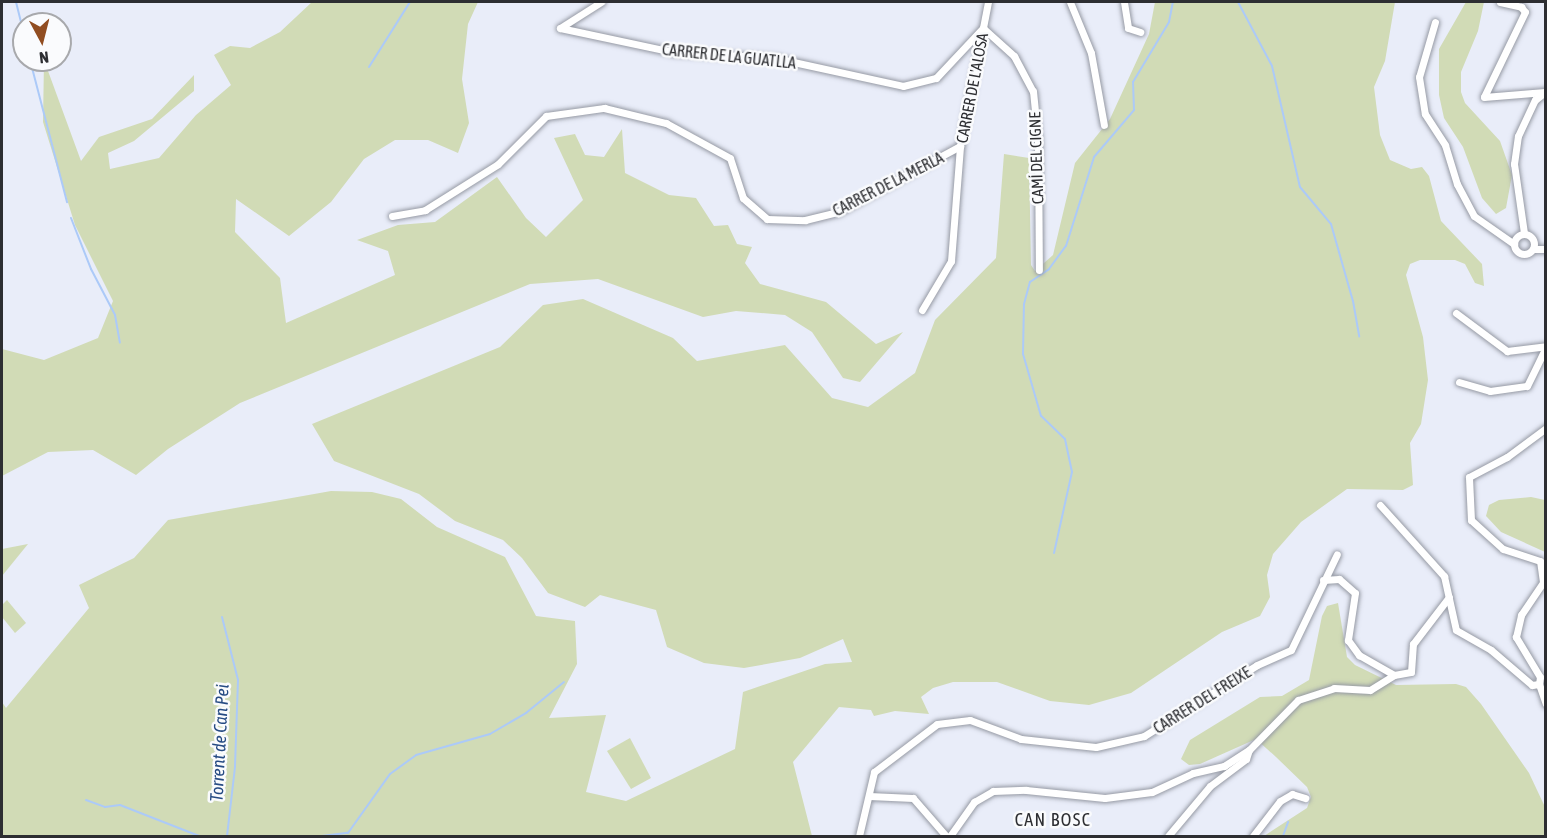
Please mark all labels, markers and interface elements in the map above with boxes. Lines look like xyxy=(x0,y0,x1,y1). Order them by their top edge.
north arrow xyxy=(12,12,72,72)
street label: CARRER DE L'ALOSA xyxy=(952,31,992,145)
street label: CARRER DE LA GUATLLA xyxy=(661,39,797,73)
text: N xyxy=(38,48,50,67)
street label: CAMÍ DEL CIGNE xyxy=(1025,112,1047,204)
street label: CARRER DE LA MERLA xyxy=(829,148,947,220)
street label: CARRER DEL FREIXE xyxy=(1150,662,1254,738)
water label: Torrent de Can Pei xyxy=(206,684,234,802)
district label: CAN BOSC xyxy=(1015,809,1091,831)

